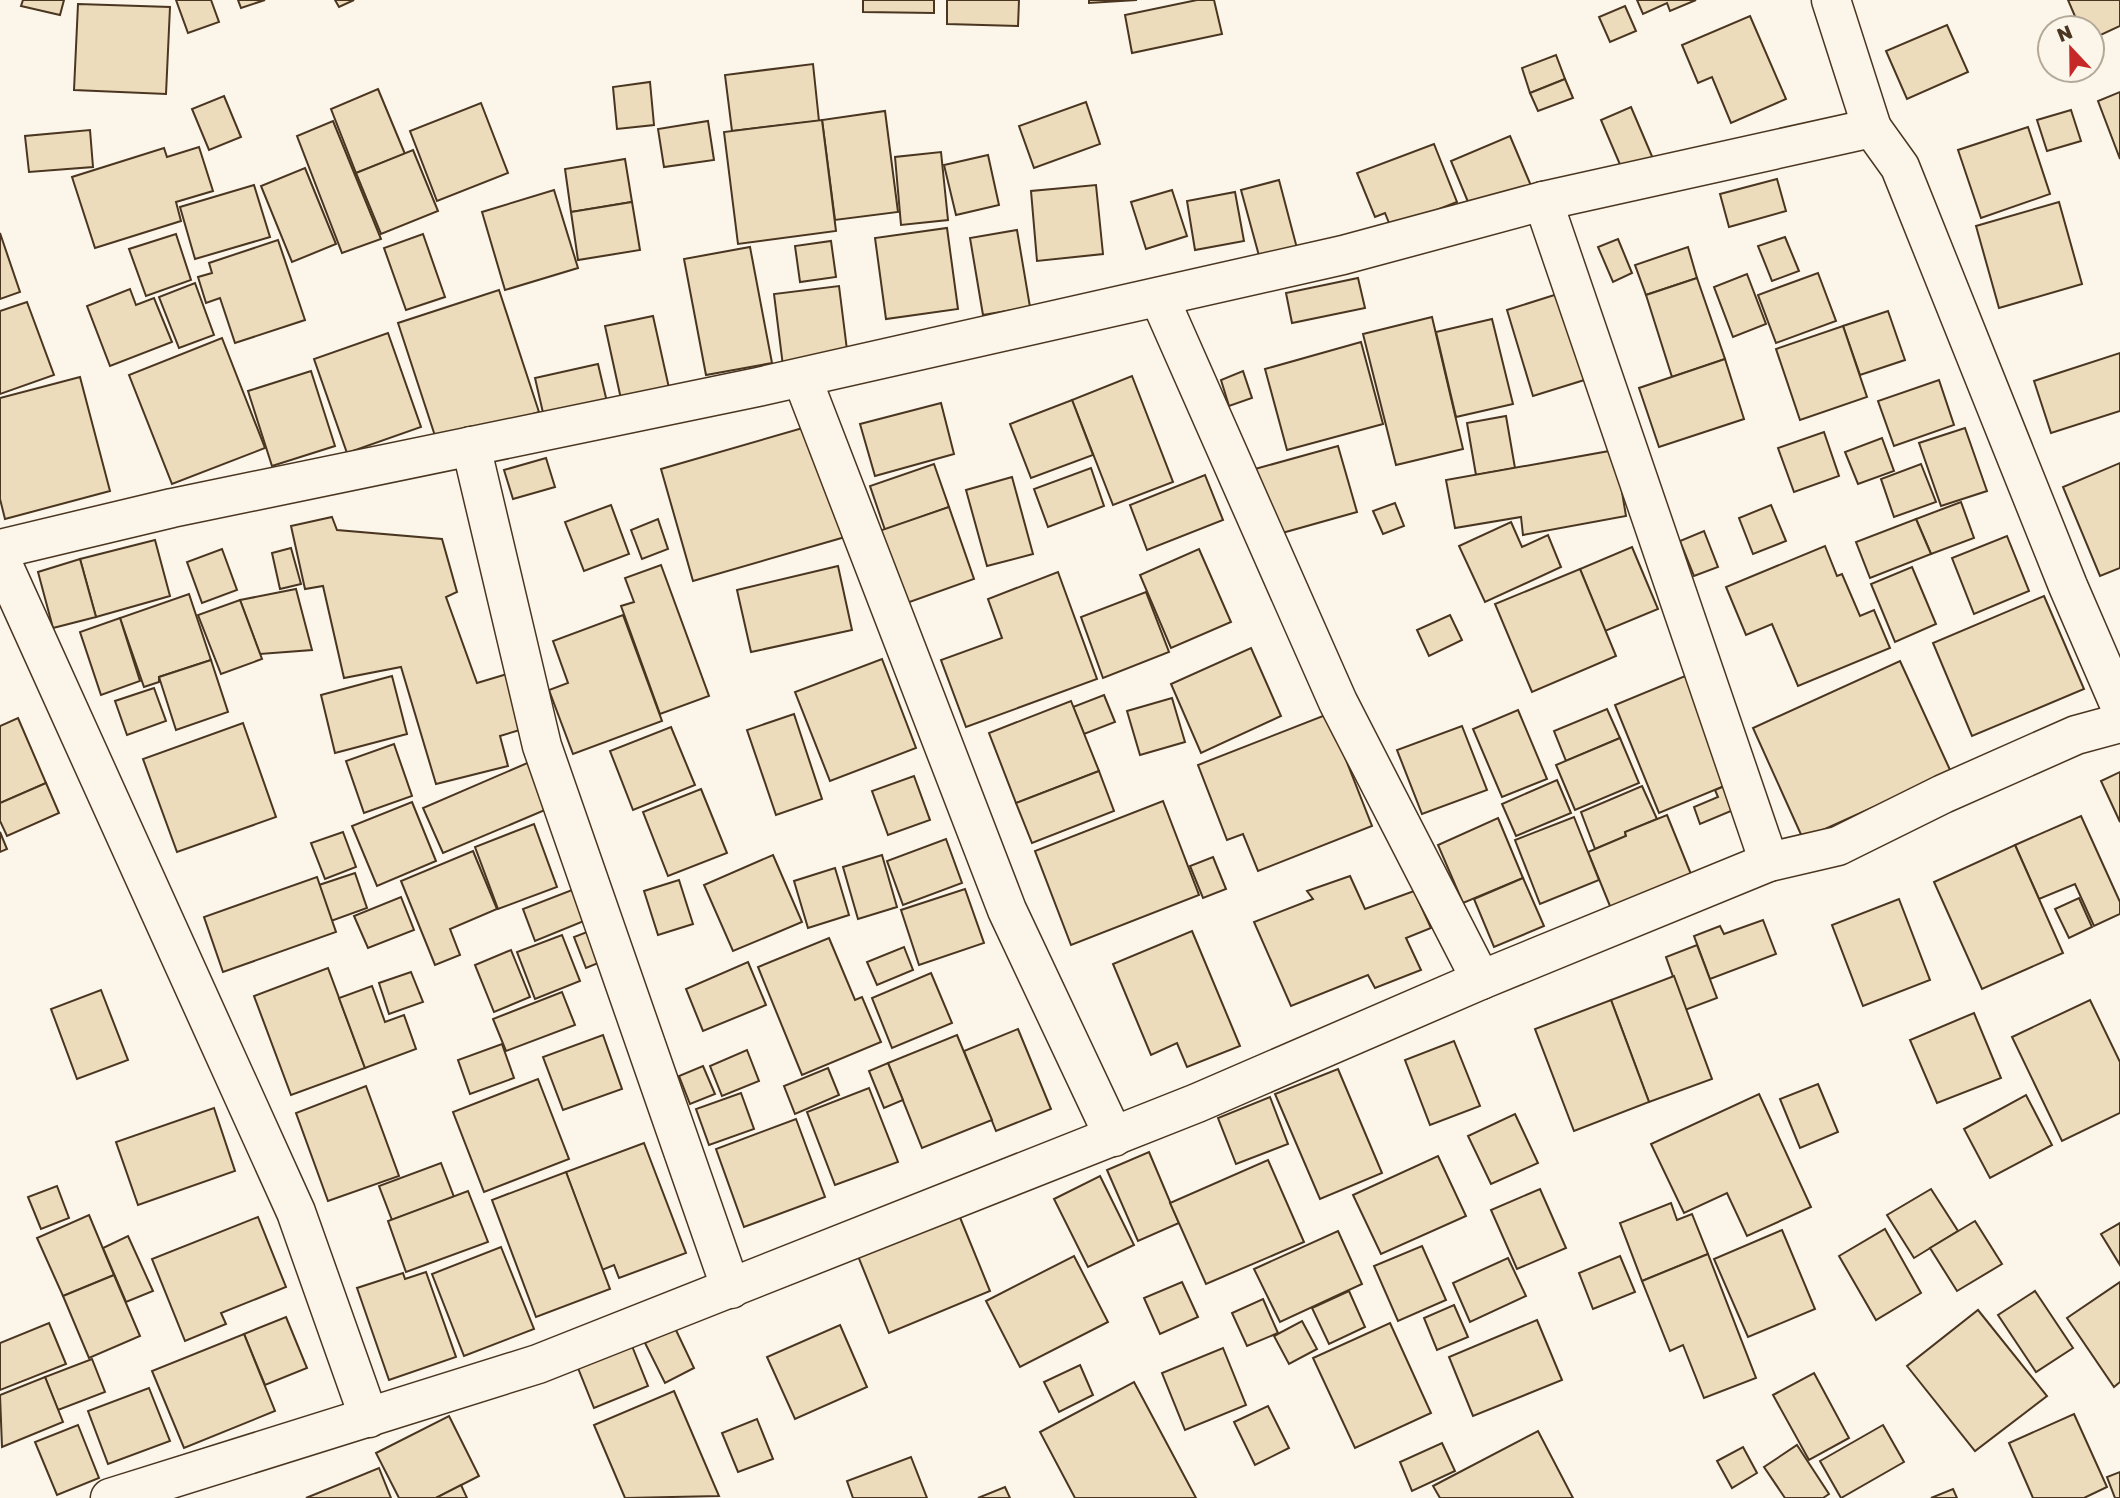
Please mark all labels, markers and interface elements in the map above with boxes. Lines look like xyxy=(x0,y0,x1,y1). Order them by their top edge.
north arrow xyxy=(2036,14,2106,84)
text: N xyxy=(2053,19,2075,46)

